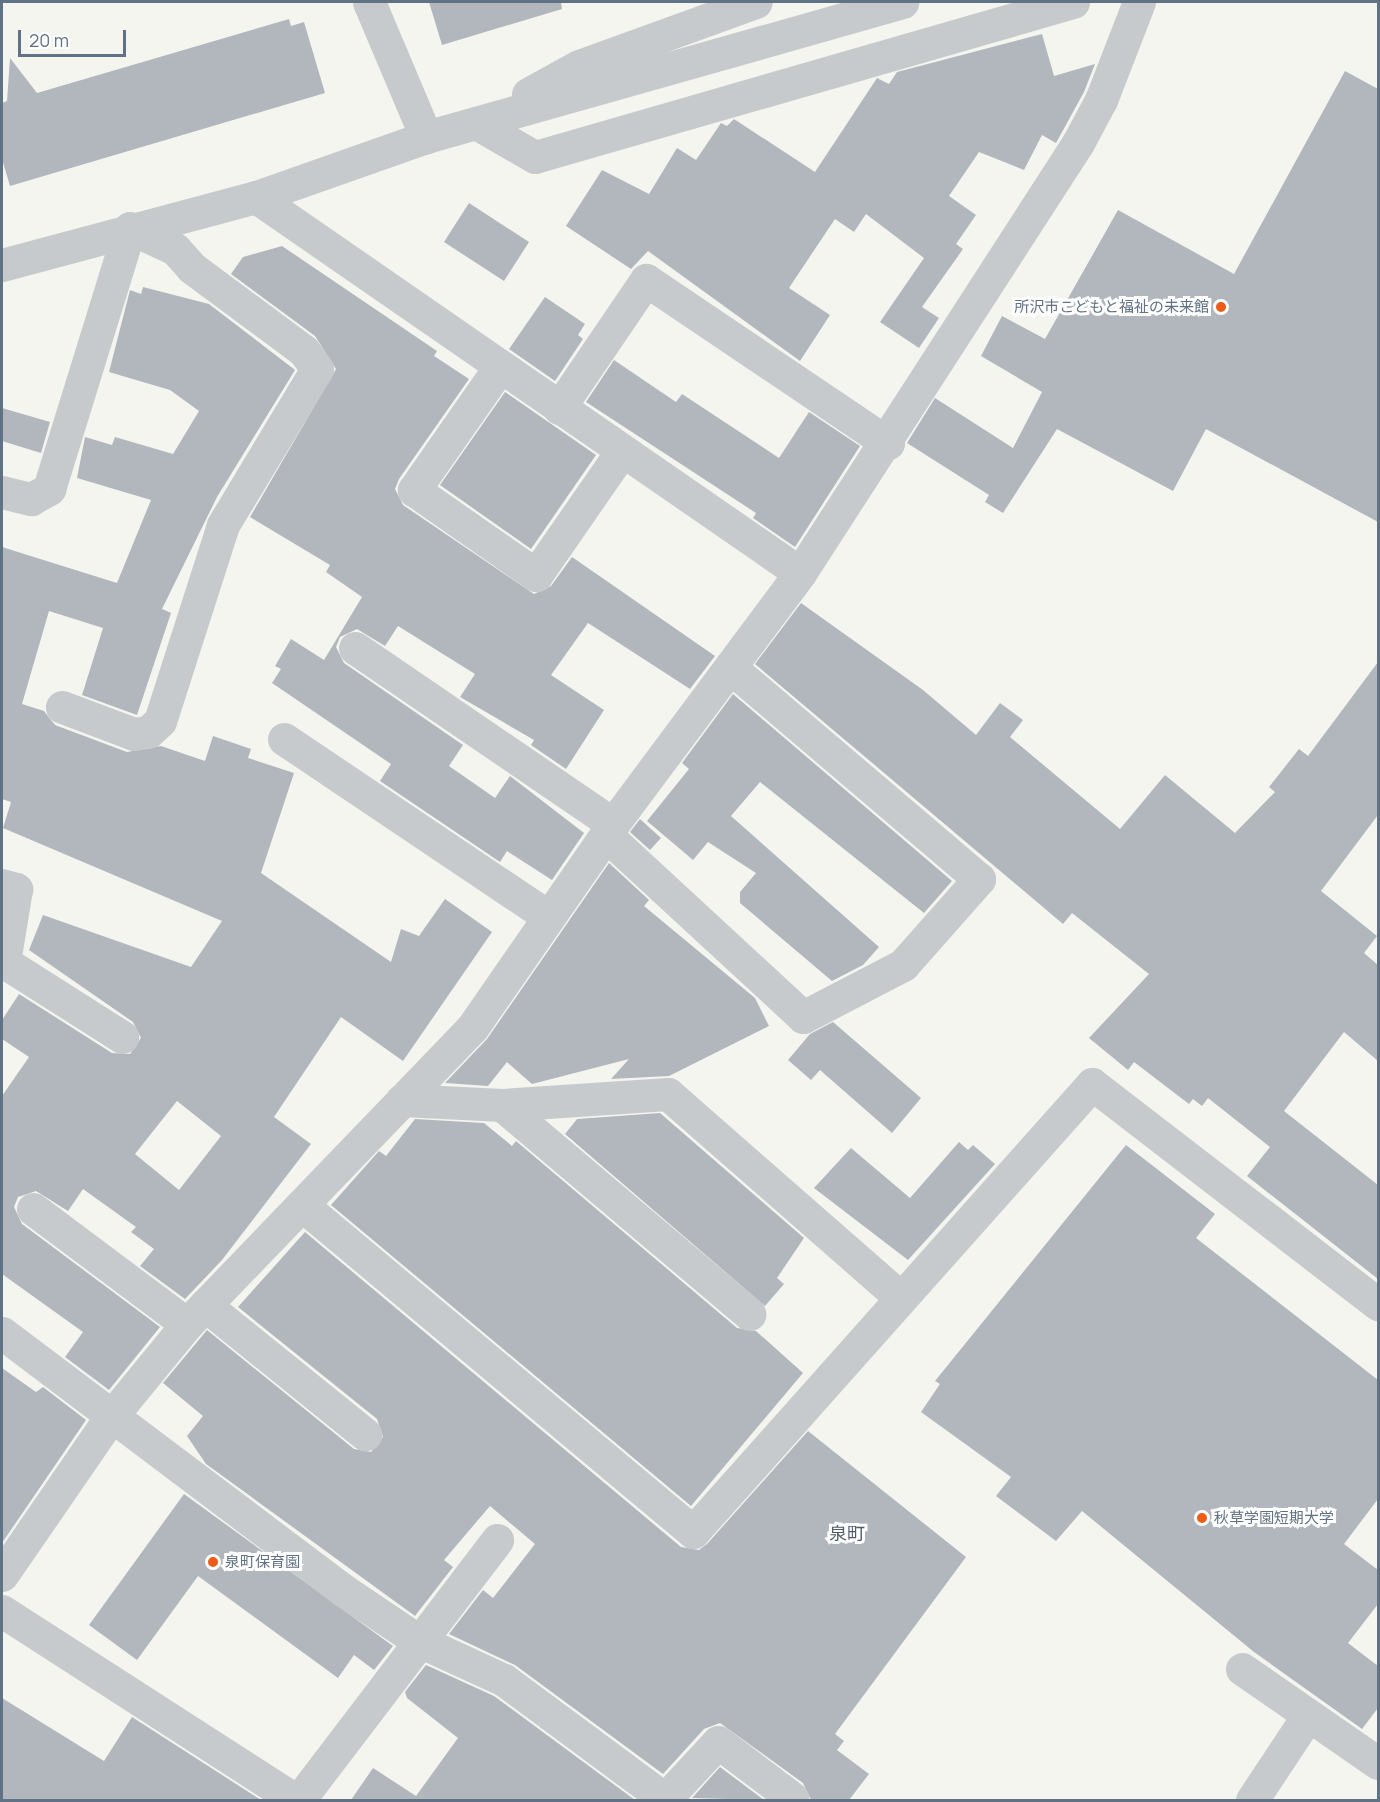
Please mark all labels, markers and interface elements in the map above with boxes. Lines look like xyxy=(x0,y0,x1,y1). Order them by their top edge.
scale bar xyxy=(21,18,129,56)
text: 20 m xyxy=(29,28,69,52)
place label: 所沢市こどもと福祉の未来館 xyxy=(1014,298,1209,316)
marker: 所沢市こどもと福祉の未来館 xyxy=(1214,300,1228,314)
place label: 秋草学園短期大学 xyxy=(1214,1509,1334,1527)
marker: 秋草学園短期大学 xyxy=(1195,1511,1209,1525)
district label: 泉町 xyxy=(829,1522,865,1544)
place label: 泉町保育園 xyxy=(225,1553,300,1571)
marker: 泉町保育園 xyxy=(206,1555,220,1569)

